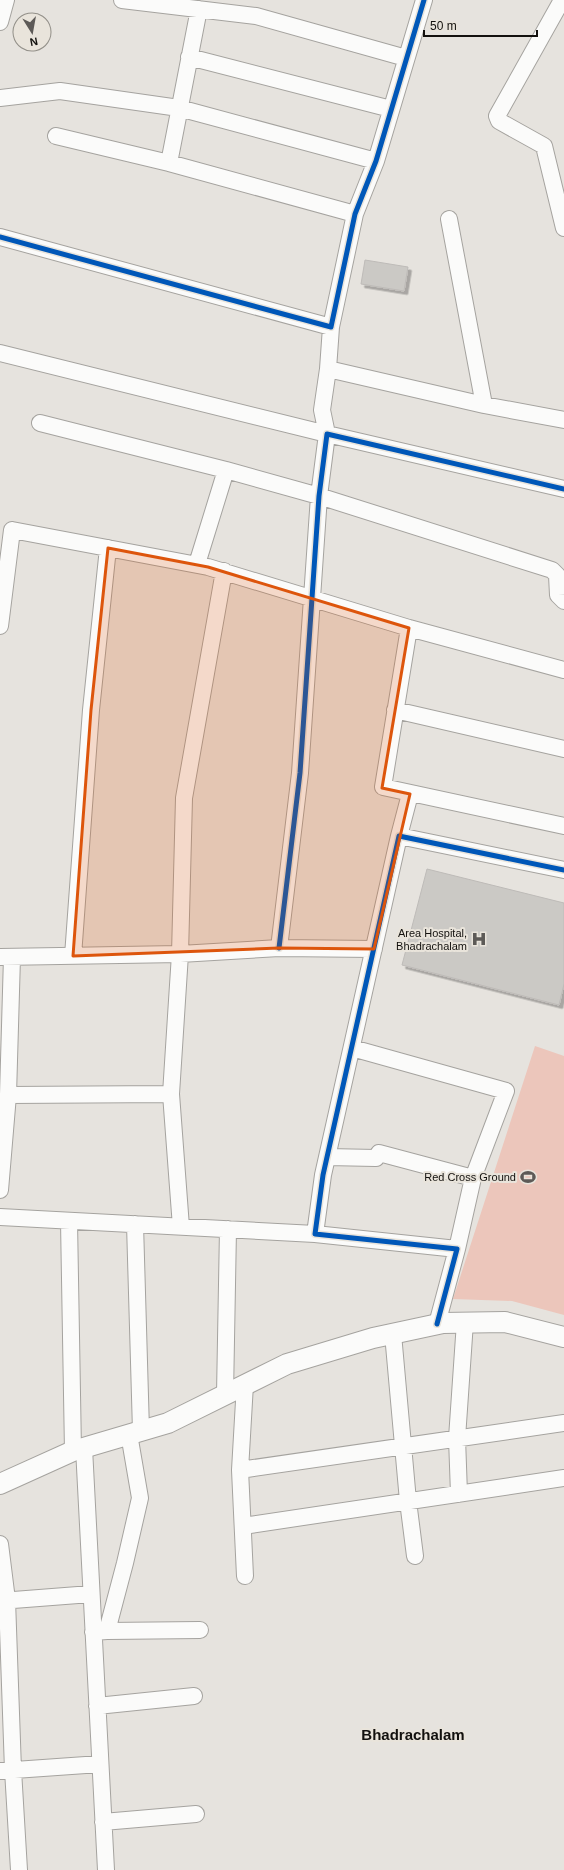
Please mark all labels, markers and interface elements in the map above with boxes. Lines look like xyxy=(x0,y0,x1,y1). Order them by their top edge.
north arrow xyxy=(12,12,52,52)
scale bar xyxy=(424,12,537,38)
text: 50 m xyxy=(430,19,457,33)
text: N xyxy=(29,35,39,48)
place label: Area Hospital, Bhadrachalam xyxy=(396,927,467,952)
hospital icon: Area Hospital, Bhadrachalam xyxy=(470,930,488,948)
sports icon: Red Cross Ground xyxy=(519,1168,537,1186)
place label: Red Cross Ground xyxy=(424,1171,516,1183)
district label: Bhadrachalam xyxy=(361,1726,465,1743)

